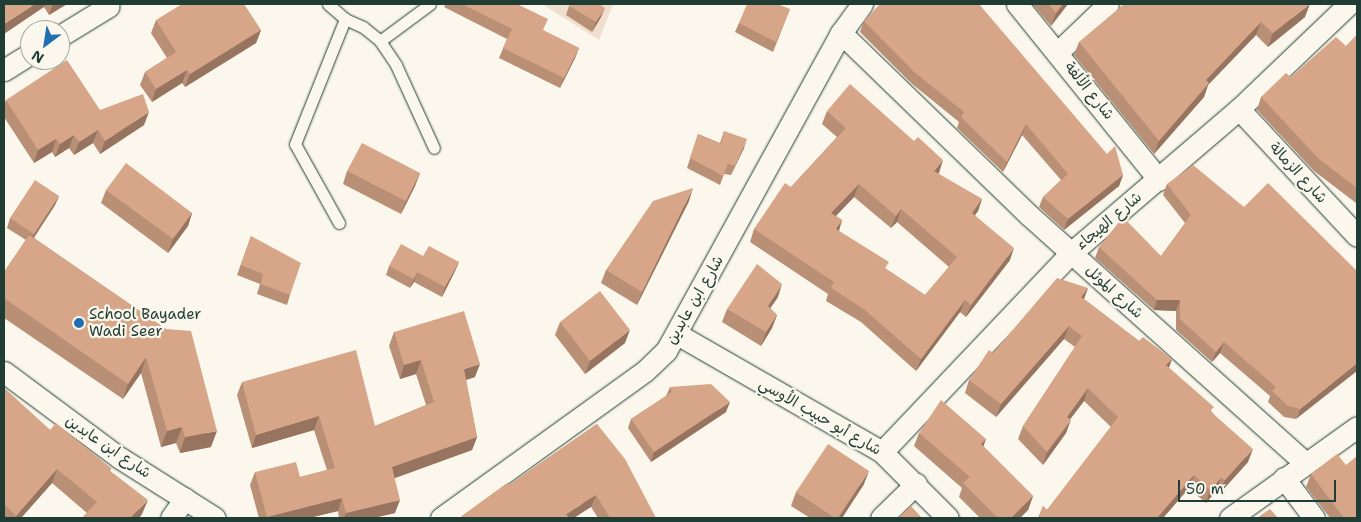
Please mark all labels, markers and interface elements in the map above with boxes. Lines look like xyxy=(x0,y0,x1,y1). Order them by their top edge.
north arrow xyxy=(20,20,70,70)
text: N xyxy=(28,46,47,68)
street label: شارع الألفة xyxy=(1060,59,1118,123)
street label: شارع الزمالة xyxy=(1265,139,1331,207)
street label: شارع الهيجاء xyxy=(1072,188,1146,254)
street label: شارع ابن عابدين xyxy=(662,252,728,348)
street label: شارع الموئل xyxy=(1082,261,1146,323)
place label: School Bayader Wadi Seer xyxy=(89,305,201,340)
marker: School Bayader Wadi Seer xyxy=(73,317,85,329)
street label: شارع أبو حبيب الأوسي xyxy=(756,375,884,459)
street label: شارع ابن عابدين xyxy=(62,412,154,482)
scale bar xyxy=(1181,470,1338,502)
text: 50 m xyxy=(1186,479,1224,499)

